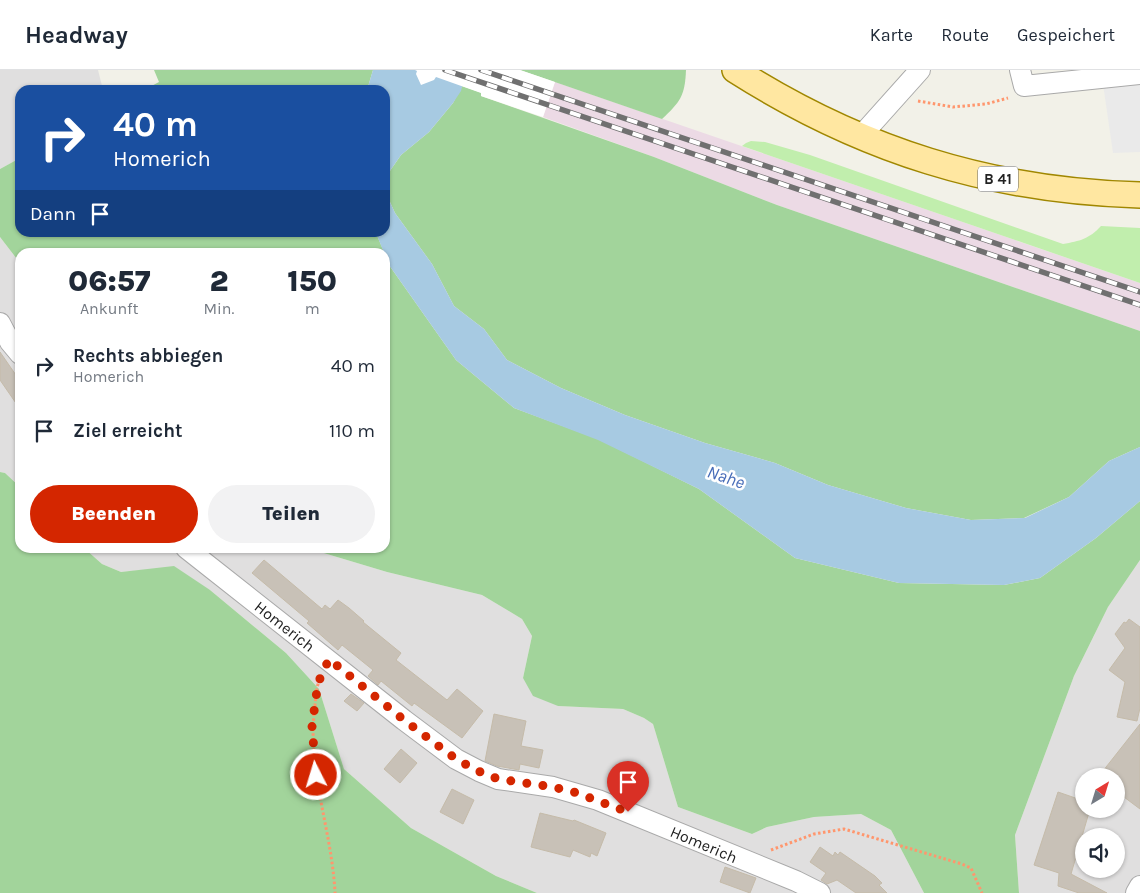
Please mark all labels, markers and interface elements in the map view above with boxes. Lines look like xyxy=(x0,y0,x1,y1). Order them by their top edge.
text: Headway xyxy=(25,21,128,49)
text: Karte xyxy=(870,24,913,46)
text: Route xyxy=(941,24,989,46)
text: Gespeichert xyxy=(1017,24,1115,46)
text: 40 m xyxy=(113,104,198,145)
icon: right xyxy=(30,105,95,170)
text: Homerich xyxy=(113,146,211,172)
road number: B 41 xyxy=(978,166,1018,192)
icon: arrive xyxy=(86,200,114,228)
text: Dann xyxy=(30,203,76,225)
text: 06:57 xyxy=(68,263,151,299)
text: 2 xyxy=(209,263,228,299)
text: 150 xyxy=(287,263,337,299)
text: Ankunft xyxy=(80,299,139,318)
text: Min. xyxy=(204,299,234,318)
text: m xyxy=(305,299,320,318)
text: Rechts abbiegen xyxy=(73,345,223,367)
icon: right xyxy=(30,352,58,380)
text: 40 m xyxy=(331,355,375,377)
text: Homerich xyxy=(73,367,144,386)
icon: arrive xyxy=(30,417,58,445)
text: Ziel erreicht xyxy=(73,420,183,442)
text: 110 m xyxy=(329,420,375,442)
water label: Nahe xyxy=(704,460,748,494)
button: Beenden xyxy=(30,485,198,543)
button: Teilen xyxy=(208,485,375,543)
street label: Homerich xyxy=(251,597,319,656)
position arrow xyxy=(289,748,341,800)
pin xyxy=(607,761,649,812)
icon: arrive xyxy=(614,768,642,796)
north arrow xyxy=(1075,768,1125,818)
map controls xyxy=(1075,768,1125,878)
street label: Homerich xyxy=(667,822,740,867)
button: sound xyxy=(1075,828,1125,878)

